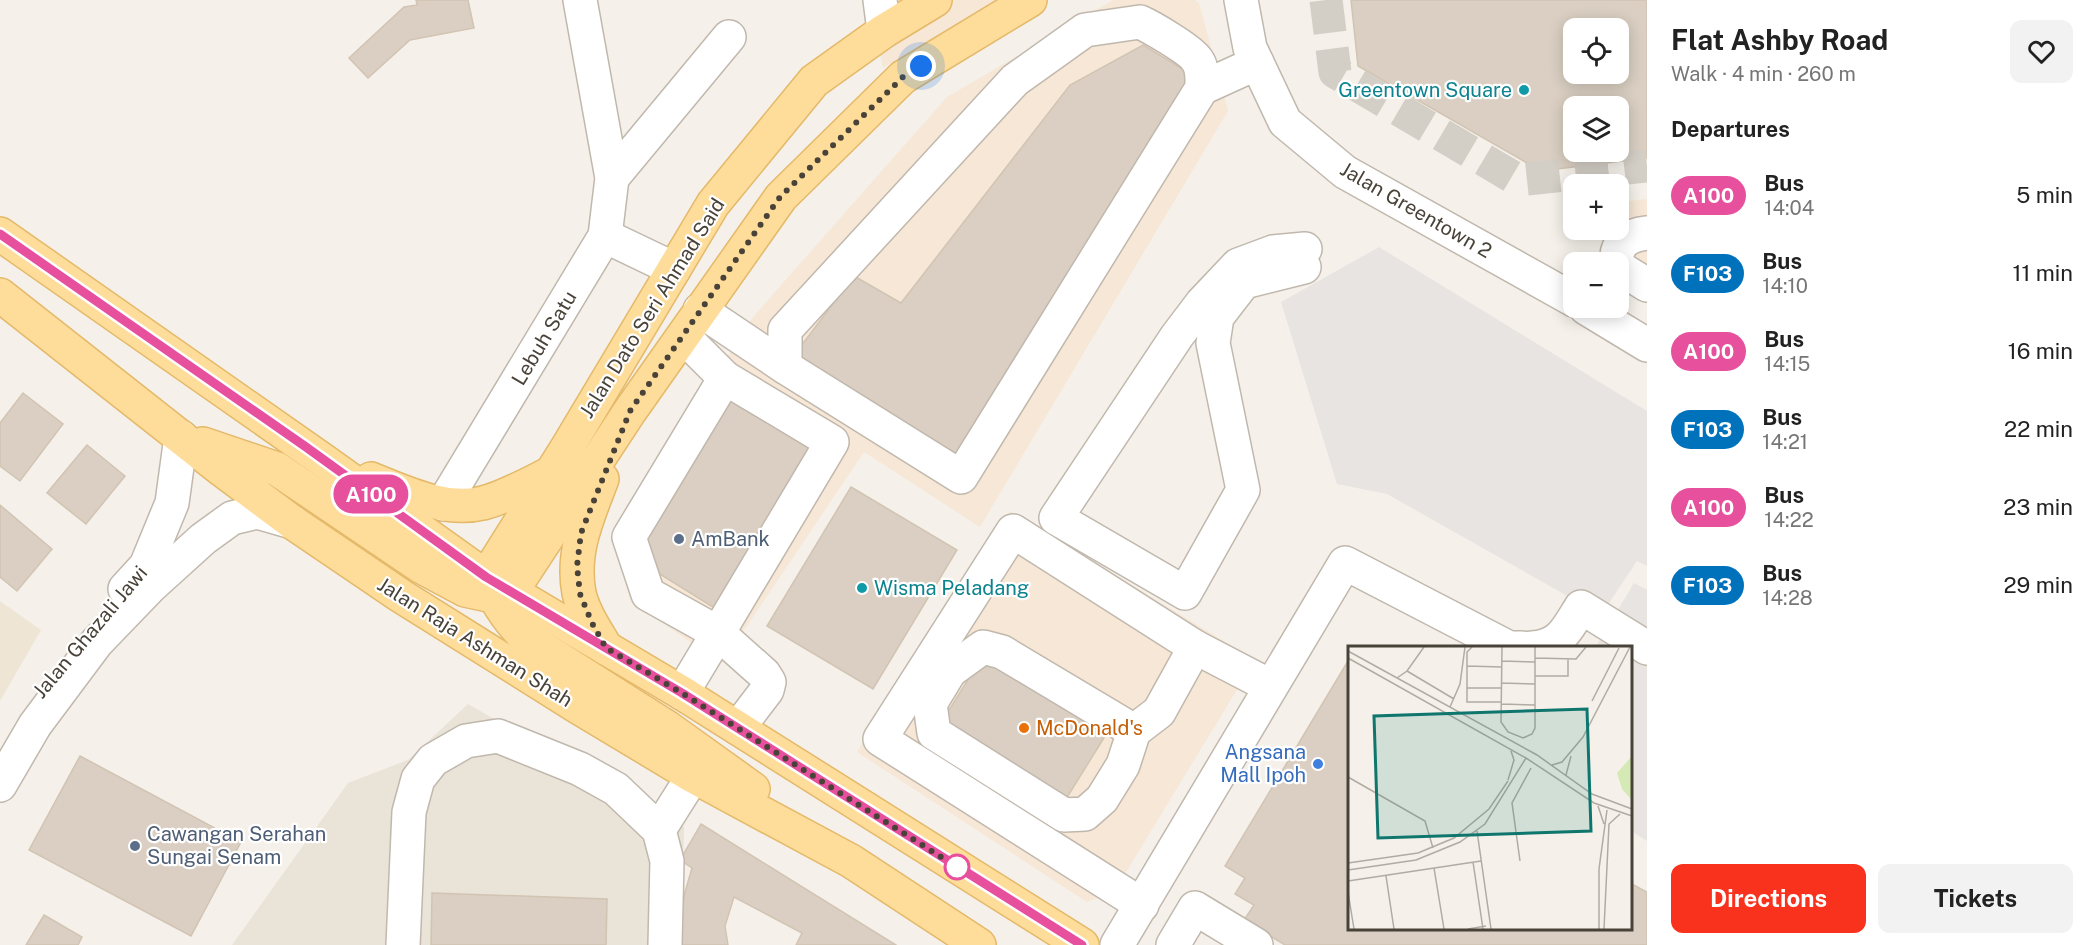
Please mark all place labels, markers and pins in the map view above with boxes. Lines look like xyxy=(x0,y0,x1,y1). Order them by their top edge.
place label: Greentown Square xyxy=(1338,78,1512,102)
marker: Greentown Square xyxy=(1517,83,1531,97)
place label: AmBank xyxy=(691,527,770,551)
marker: AmBank xyxy=(672,532,686,546)
place label: Wisma Peladang xyxy=(874,576,1029,600)
marker: Wisma Peladang xyxy=(855,581,869,595)
place label: McDonald's xyxy=(1036,716,1143,740)
marker: McDonald's xyxy=(1017,721,1031,735)
place label: Angsana Mall Ipoh xyxy=(1220,740,1306,787)
marker: Angsana Mall Ipoh xyxy=(1311,757,1325,771)
place label: Cawangan Serahan Sungai Senam xyxy=(147,822,326,869)
marker: Cawangan Serahan Sungai Senam xyxy=(128,839,142,853)
unlabelled marker xyxy=(944,854,970,880)

